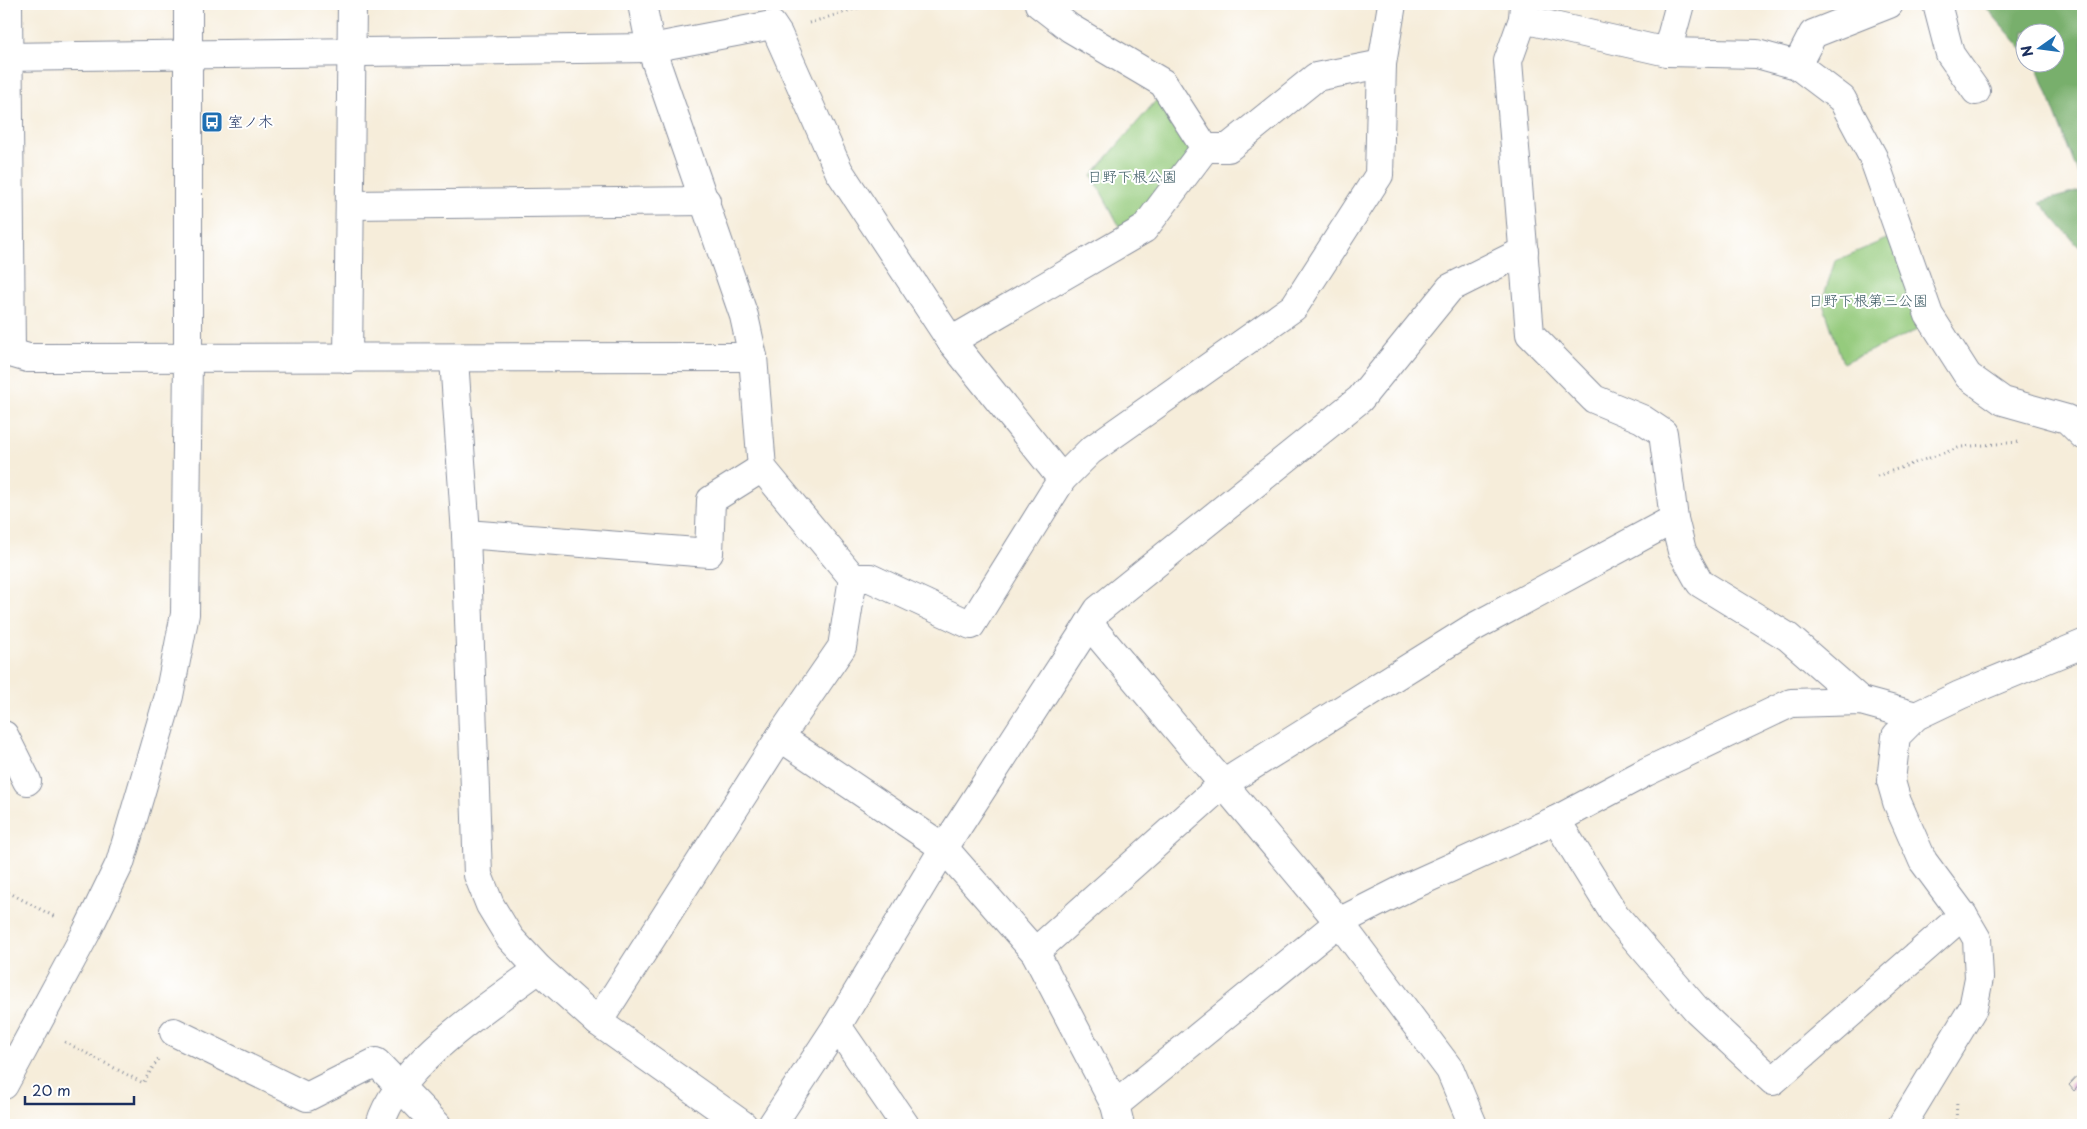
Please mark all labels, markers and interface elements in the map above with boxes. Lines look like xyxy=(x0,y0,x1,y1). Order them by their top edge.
north arrow xyxy=(2014,22,2064,72)
text: N xyxy=(2015,43,2038,59)
place label: 室ノ木 xyxy=(228,109,273,132)
bus stop icon: 室ノ木 xyxy=(200,110,224,134)
park label: 日野下根公園 xyxy=(1087,164,1177,187)
park label: 日野下根第三公園 xyxy=(1808,288,1928,311)
scale bar xyxy=(25,1074,134,1106)
text: 20 m xyxy=(32,1078,71,1101)

